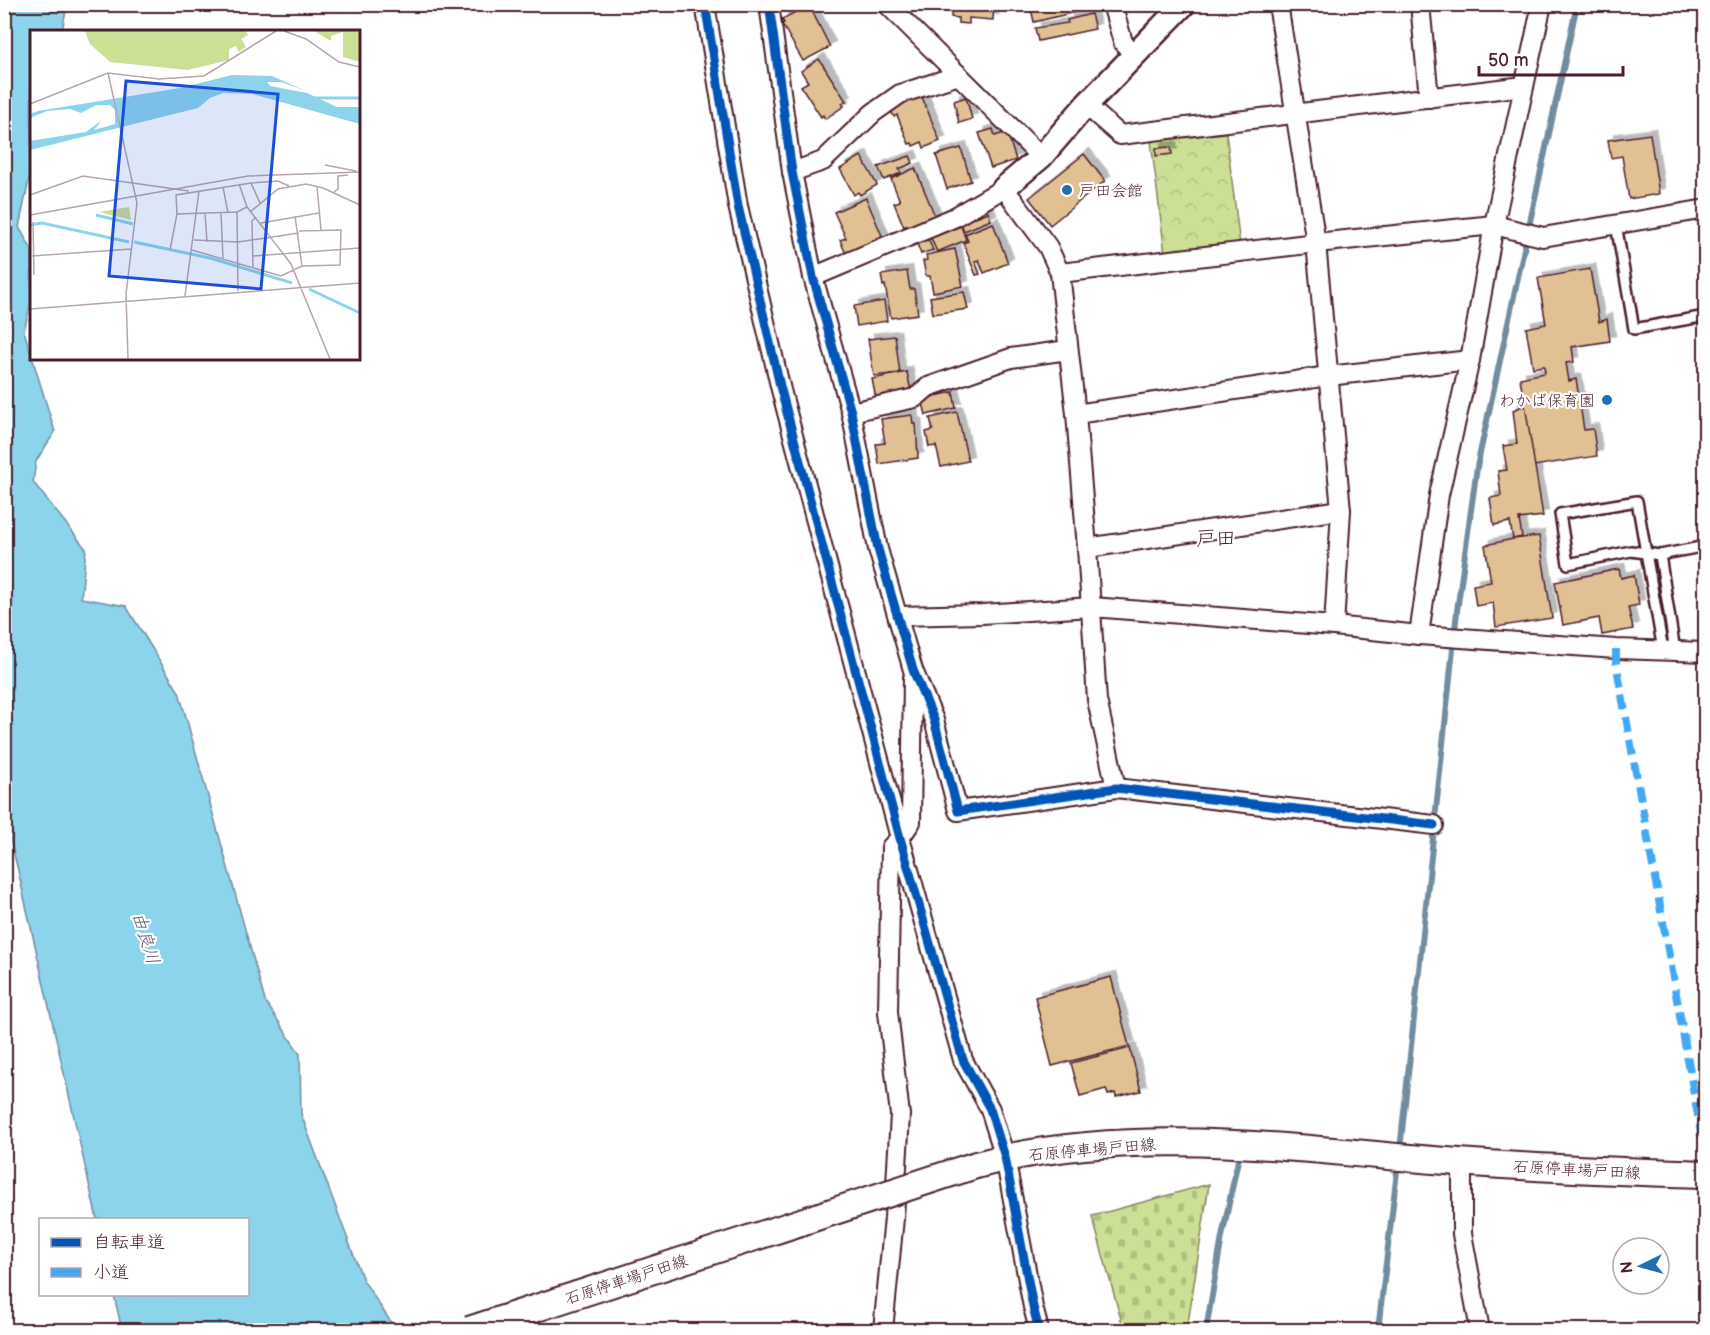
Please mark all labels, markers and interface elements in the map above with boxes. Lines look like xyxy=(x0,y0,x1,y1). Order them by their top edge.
inset map xyxy=(30,30,360,360)
scale bar xyxy=(1479,39,1623,77)
text: 50 m xyxy=(1488,50,1529,71)
place label: 戸田会館 xyxy=(1079,182,1143,201)
marker: 戸田会館 xyxy=(1060,183,1074,197)
place label: わかば保育園 xyxy=(1499,392,1595,411)
marker: わかば保育園 xyxy=(1600,393,1614,407)
district label: 戸田 xyxy=(1196,527,1236,551)
water label: 由良川 xyxy=(128,909,163,967)
street label: 石原停車場戸田線 xyxy=(1028,1135,1157,1166)
street label: 石原停車場戸田線 xyxy=(1513,1158,1641,1183)
legend xyxy=(39,1218,249,1296)
text: 自転車道 xyxy=(93,1232,165,1253)
north arrow xyxy=(1611,1236,1671,1296)
street label: 石原停車場戸田線 xyxy=(563,1252,690,1309)
text: N xyxy=(1618,1260,1638,1274)
text: 小道 xyxy=(93,1262,129,1283)

